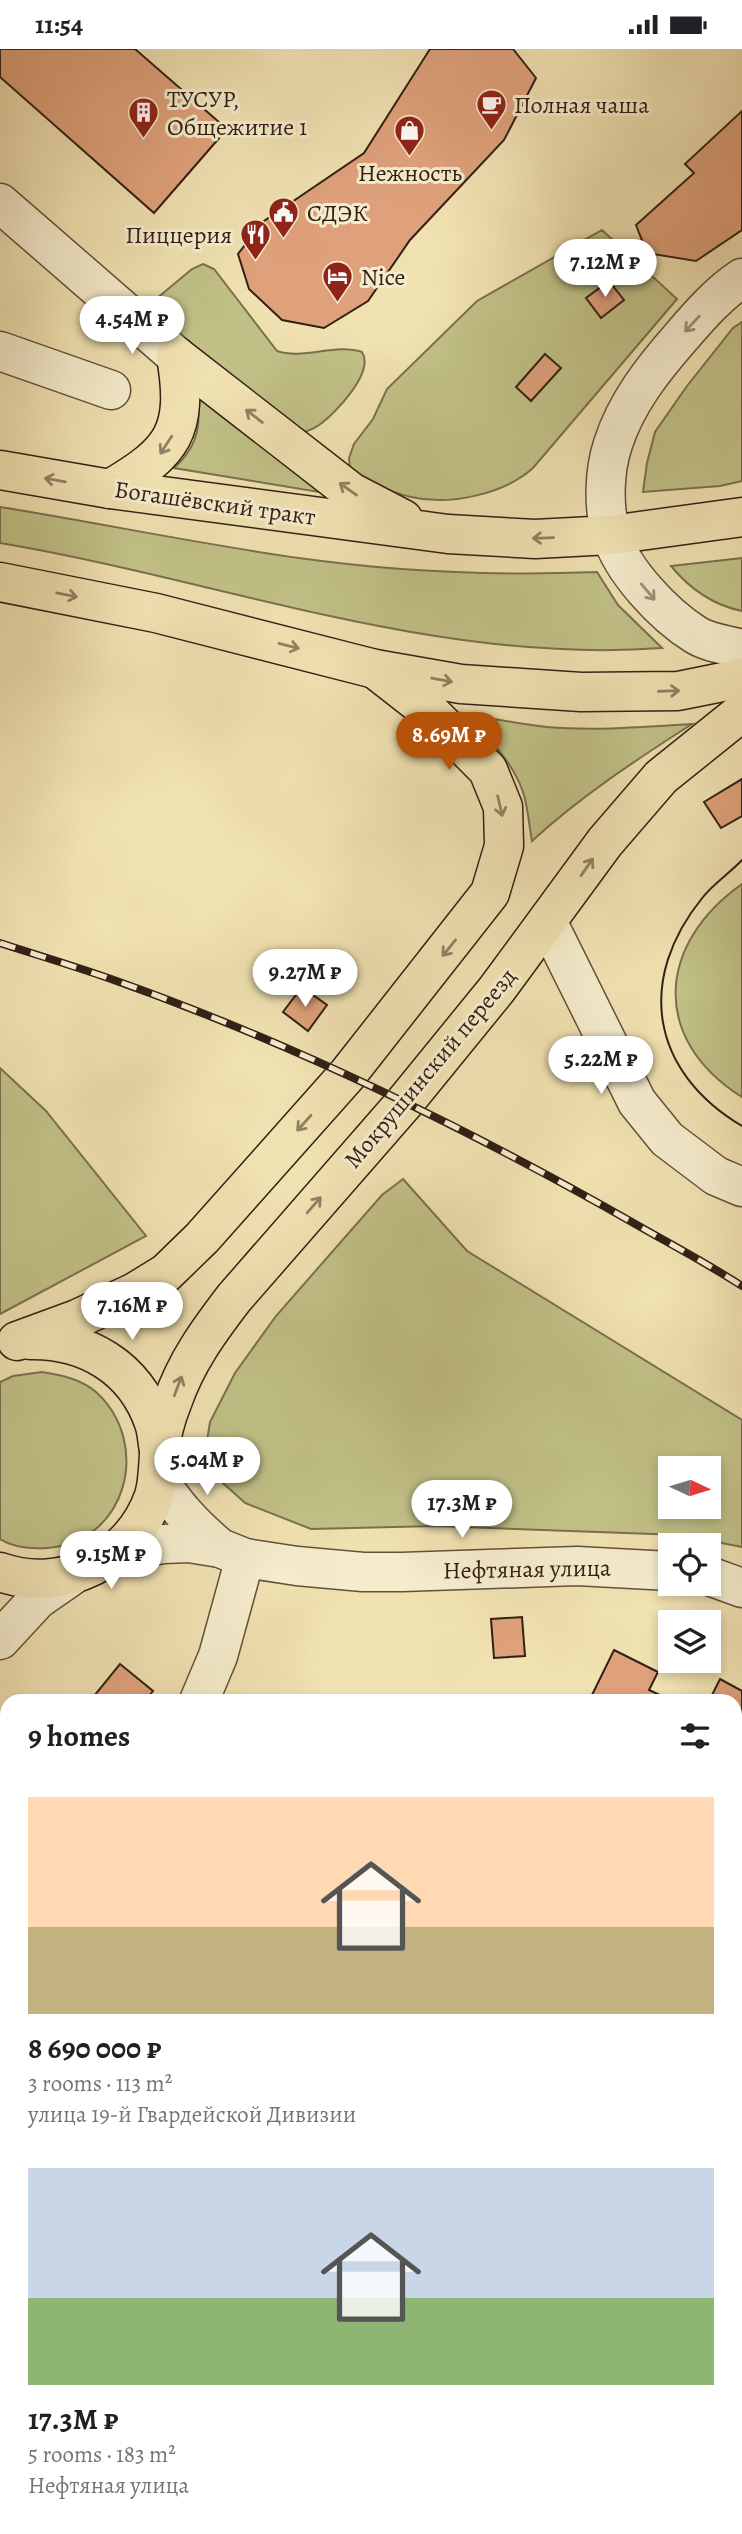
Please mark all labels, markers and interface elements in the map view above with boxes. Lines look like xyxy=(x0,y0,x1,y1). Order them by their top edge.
text: 11:54 xyxy=(35,7,83,42)
place label: ТУСУР, Общежитие 1 xyxy=(167,83,307,143)
cafe icon: Полная чаша xyxy=(474,88,508,132)
place label: Полная чаша xyxy=(514,89,649,121)
building icon: ТУСУР, Общежитие 1 xyxy=(127,96,161,140)
shop icon: Нежность xyxy=(393,114,427,158)
place label: Нежность xyxy=(358,157,462,189)
public building icon: СДЭК xyxy=(267,196,301,240)
place label: СДЭК xyxy=(307,197,368,229)
restaurant icon: Пиццерия xyxy=(238,218,272,262)
place label: Пиццерия xyxy=(125,219,232,251)
pin: 7.12M ₽ xyxy=(540,239,670,299)
text: 7.12M ₽ xyxy=(570,246,640,277)
hotel icon: Nice xyxy=(321,260,355,304)
place label: Nice xyxy=(361,261,405,293)
pin: 4.54M ₽ xyxy=(67,296,197,356)
text: 4.54M ₽ xyxy=(96,303,168,334)
one-way arrow xyxy=(684,315,701,332)
one-way arrow xyxy=(246,409,264,424)
one-way arrow xyxy=(159,435,173,455)
one-way arrow xyxy=(44,473,67,486)
street label: Богашёвский тракт xyxy=(112,473,318,533)
one-way arrow xyxy=(339,482,358,496)
one-way arrow xyxy=(532,532,555,545)
one-way arrow xyxy=(640,583,656,601)
one-way arrow xyxy=(55,589,78,603)
one-way arrow xyxy=(277,640,300,653)
one-way arrow xyxy=(430,674,453,687)
one-way arrow xyxy=(657,685,680,698)
pin: 8.69M ₽ xyxy=(384,713,514,772)
text: 8.69M ₽ xyxy=(412,719,486,750)
one-way arrow xyxy=(494,794,508,817)
one-way arrow xyxy=(580,858,594,877)
one-way arrow xyxy=(441,938,457,956)
pin: 9.27M ₽ xyxy=(240,949,370,1009)
text: 9.27M ₽ xyxy=(269,956,341,987)
street label: Мокрушинский переезд xyxy=(337,961,523,1175)
pin: 5.22M ₽ xyxy=(536,1037,666,1096)
text: 5.22M ₽ xyxy=(564,1043,638,1074)
one-way arrow xyxy=(296,1114,313,1131)
one-way arrow xyxy=(306,1196,322,1214)
pin: 7.16M ₽ xyxy=(67,1283,197,1342)
text: 7.16M ₽ xyxy=(97,1289,167,1320)
one-way arrow xyxy=(173,1376,186,1398)
pin: 5.04M ₽ xyxy=(142,1437,272,1497)
text: 5.04M ₽ xyxy=(170,1444,244,1475)
north arrow xyxy=(658,1456,721,1519)
map controls xyxy=(658,1456,721,1673)
pin: 17.3M ₽ xyxy=(397,1481,527,1540)
text: 17.3M ₽ xyxy=(427,1487,497,1518)
pin: 9.15M ₽ xyxy=(46,1531,176,1591)
button: locate xyxy=(658,1533,721,1596)
text: 9.15M ₽ xyxy=(76,1538,146,1569)
street label: Нефтяная улица xyxy=(443,1552,611,1586)
button: layers xyxy=(658,1610,721,1673)
text: 9 homes xyxy=(28,1716,130,1756)
icon: filters xyxy=(676,1717,714,1755)
icon: home xyxy=(308,1843,434,1969)
text: 8 690 000 ₽ xyxy=(28,2028,162,2068)
text: 3 rooms · 113 m² xyxy=(28,2068,172,2099)
text: улица 19-й Гвардейской Дивизии xyxy=(28,2099,356,2130)
icon: home xyxy=(308,2214,434,2340)
text: 17.3M ₽ xyxy=(28,2399,118,2439)
text: 5 rooms · 183 m² xyxy=(28,2439,176,2470)
text: Нефтяная улица xyxy=(28,2470,189,2501)

